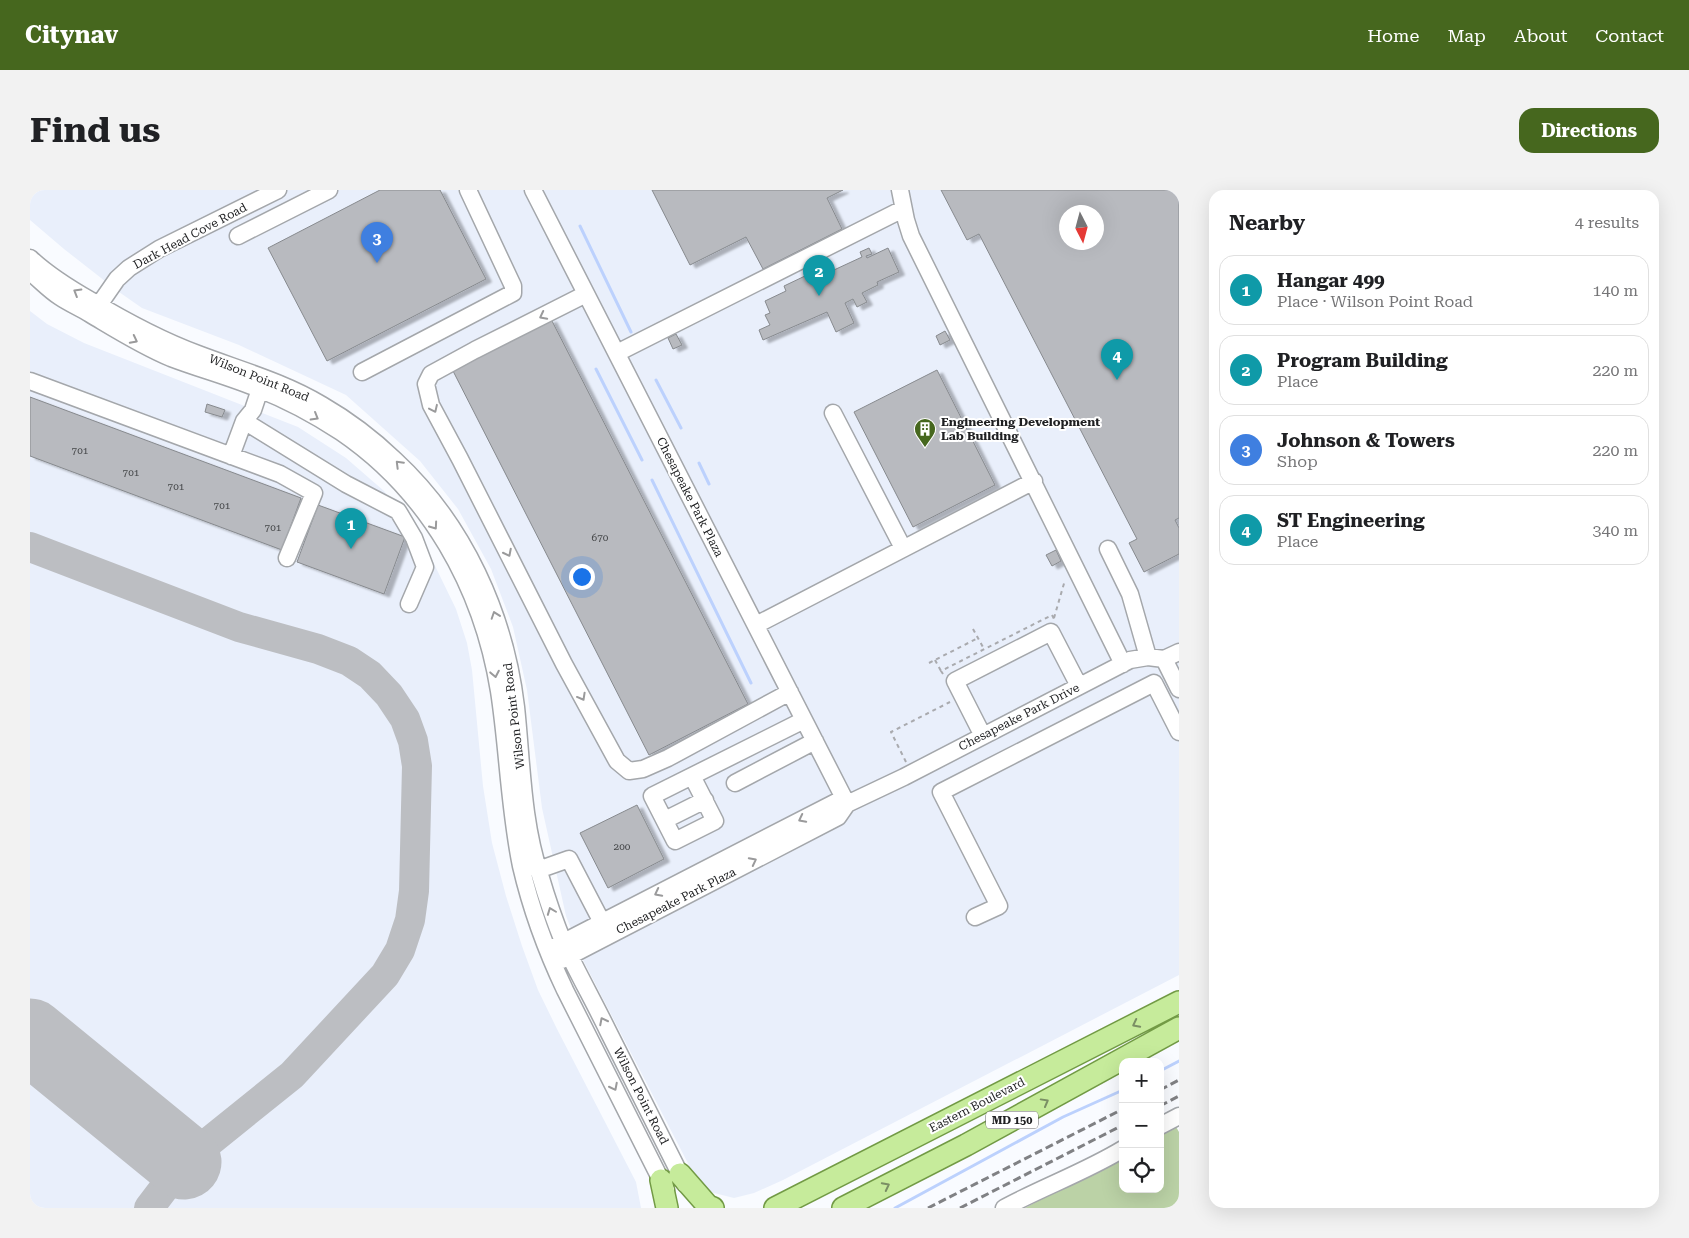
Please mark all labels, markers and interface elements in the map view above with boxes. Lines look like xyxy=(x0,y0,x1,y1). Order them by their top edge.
text: Citynav xyxy=(25,21,118,49)
text: Home xyxy=(1367,25,1419,46)
text: Map xyxy=(1447,25,1486,46)
text: About xyxy=(1514,25,1567,46)
text: Contact xyxy=(1595,25,1664,46)
button: Directions xyxy=(1519,108,1659,153)
text: Find us xyxy=(30,110,160,151)
street label: Dark Head Cove Road xyxy=(131,200,249,272)
north arrow xyxy=(1059,205,1104,250)
text: Nearby xyxy=(1229,211,1305,235)
text: 4 results xyxy=(1575,213,1639,232)
pin: 3 xyxy=(361,222,393,263)
pin: 2 xyxy=(803,255,835,296)
text: Hangar 499 xyxy=(1277,269,1385,292)
text: 1 xyxy=(1242,281,1250,300)
text: 140 m xyxy=(1592,281,1638,300)
one-way arrow xyxy=(73,289,82,299)
text: Place · Wilson Point Road xyxy=(1277,292,1473,311)
one-way arrow xyxy=(539,310,548,320)
one-way arrow xyxy=(128,334,137,344)
pin: 4 xyxy=(1101,339,1133,380)
text: Program Building xyxy=(1277,349,1448,372)
street label: Wilson Point Road xyxy=(207,351,311,405)
text: 2 xyxy=(1242,361,1250,380)
text: 220 m xyxy=(1592,361,1638,380)
text: Place xyxy=(1277,372,1318,391)
one-way arrow xyxy=(427,403,437,412)
one-way arrow xyxy=(310,410,319,420)
place label: Engineering Development Lab Building xyxy=(941,415,1100,443)
building icon: Engineering Development Lab Building xyxy=(913,417,937,448)
text: Johnson & Towers xyxy=(1277,429,1455,452)
street label: Chesapeake Park Plaza xyxy=(654,435,726,560)
text: 3 xyxy=(1242,441,1250,460)
text: 220 m xyxy=(1592,441,1638,460)
house number: 701 xyxy=(72,445,89,456)
text: Shop xyxy=(1277,452,1318,471)
one-way arrow xyxy=(396,461,405,470)
house number: 701 xyxy=(123,467,140,478)
house number: 701 xyxy=(168,481,185,492)
house number: 701 xyxy=(214,500,231,511)
pin: 1 xyxy=(335,508,367,549)
text: ST Engineering xyxy=(1277,509,1425,532)
one-way arrow xyxy=(428,520,437,529)
text: 4 xyxy=(1242,521,1250,540)
text: 340 m xyxy=(1592,521,1638,540)
house number: 701 xyxy=(265,522,282,533)
house number: 670 xyxy=(592,532,609,543)
text: Place xyxy=(1277,532,1318,551)
one-way arrow xyxy=(502,548,512,557)
your location xyxy=(569,564,595,590)
one-way arrow xyxy=(491,611,501,619)
street label: Wilson Point Road xyxy=(501,662,527,770)
one-way arrow xyxy=(490,670,500,679)
street label: Chesapeake Park Drive xyxy=(956,680,1082,754)
one-way arrow xyxy=(576,692,586,701)
one-way arrow xyxy=(799,813,808,823)
house number: 200 xyxy=(614,841,631,852)
one-way arrow xyxy=(748,857,757,867)
street label: Chesapeake Park Plaza xyxy=(614,865,739,937)
one-way arrow xyxy=(654,887,663,897)
one-way arrow xyxy=(547,907,558,916)
one-way arrow xyxy=(599,1017,609,1026)
one-way arrow xyxy=(1132,1018,1141,1028)
street label: Wilson Point Road xyxy=(611,1045,672,1147)
map controls xyxy=(1119,1058,1164,1193)
button: + xyxy=(1119,1058,1164,1103)
street label: Eastern Boulevard xyxy=(927,1075,1027,1135)
one-way arrow xyxy=(608,1081,618,1090)
one-way arrow xyxy=(1040,1098,1049,1108)
button: − xyxy=(1119,1103,1164,1148)
road number: MD 150 xyxy=(986,1112,1038,1128)
button: locate xyxy=(1119,1148,1164,1193)
one-way arrow xyxy=(881,1182,890,1192)

